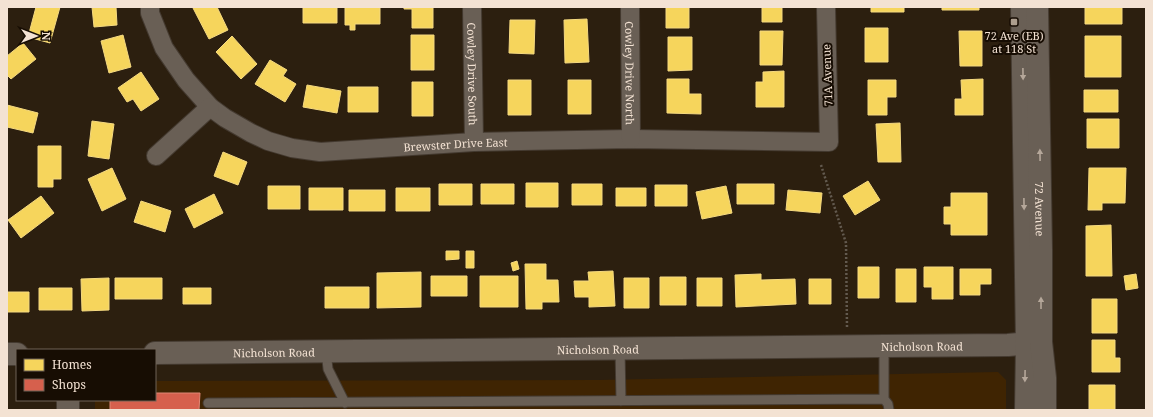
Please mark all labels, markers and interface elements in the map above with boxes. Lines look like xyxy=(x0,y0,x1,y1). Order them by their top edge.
north arrow xyxy=(16,16,56,56)
marker: 72 Ave (EB) at 118 St xyxy=(1009,17,1019,27)
street label: Cowley Drive North xyxy=(623,21,638,125)
street label: Cowley Drive South xyxy=(465,22,481,126)
place label: 72 Ave (EB) at 118 St xyxy=(984,28,1044,56)
text: N xyxy=(39,32,54,41)
street label: 71A Avenue xyxy=(818,44,836,106)
one-way arrow xyxy=(1020,68,1026,81)
street label: Brewster Drive East xyxy=(403,134,508,154)
one-way arrow xyxy=(1037,148,1043,161)
street label: 72 Avenue xyxy=(1032,182,1048,236)
one-way arrow xyxy=(1021,198,1027,211)
one-way arrow xyxy=(1038,296,1044,309)
street label: Nicholson Road xyxy=(881,338,963,354)
street label: Nicholson Road xyxy=(557,341,639,357)
street label: Nicholson Road xyxy=(233,344,315,360)
legend xyxy=(16,349,156,401)
text: Homes xyxy=(52,356,92,373)
one-way arrow xyxy=(1022,370,1029,382)
text: Shops xyxy=(52,376,86,393)

